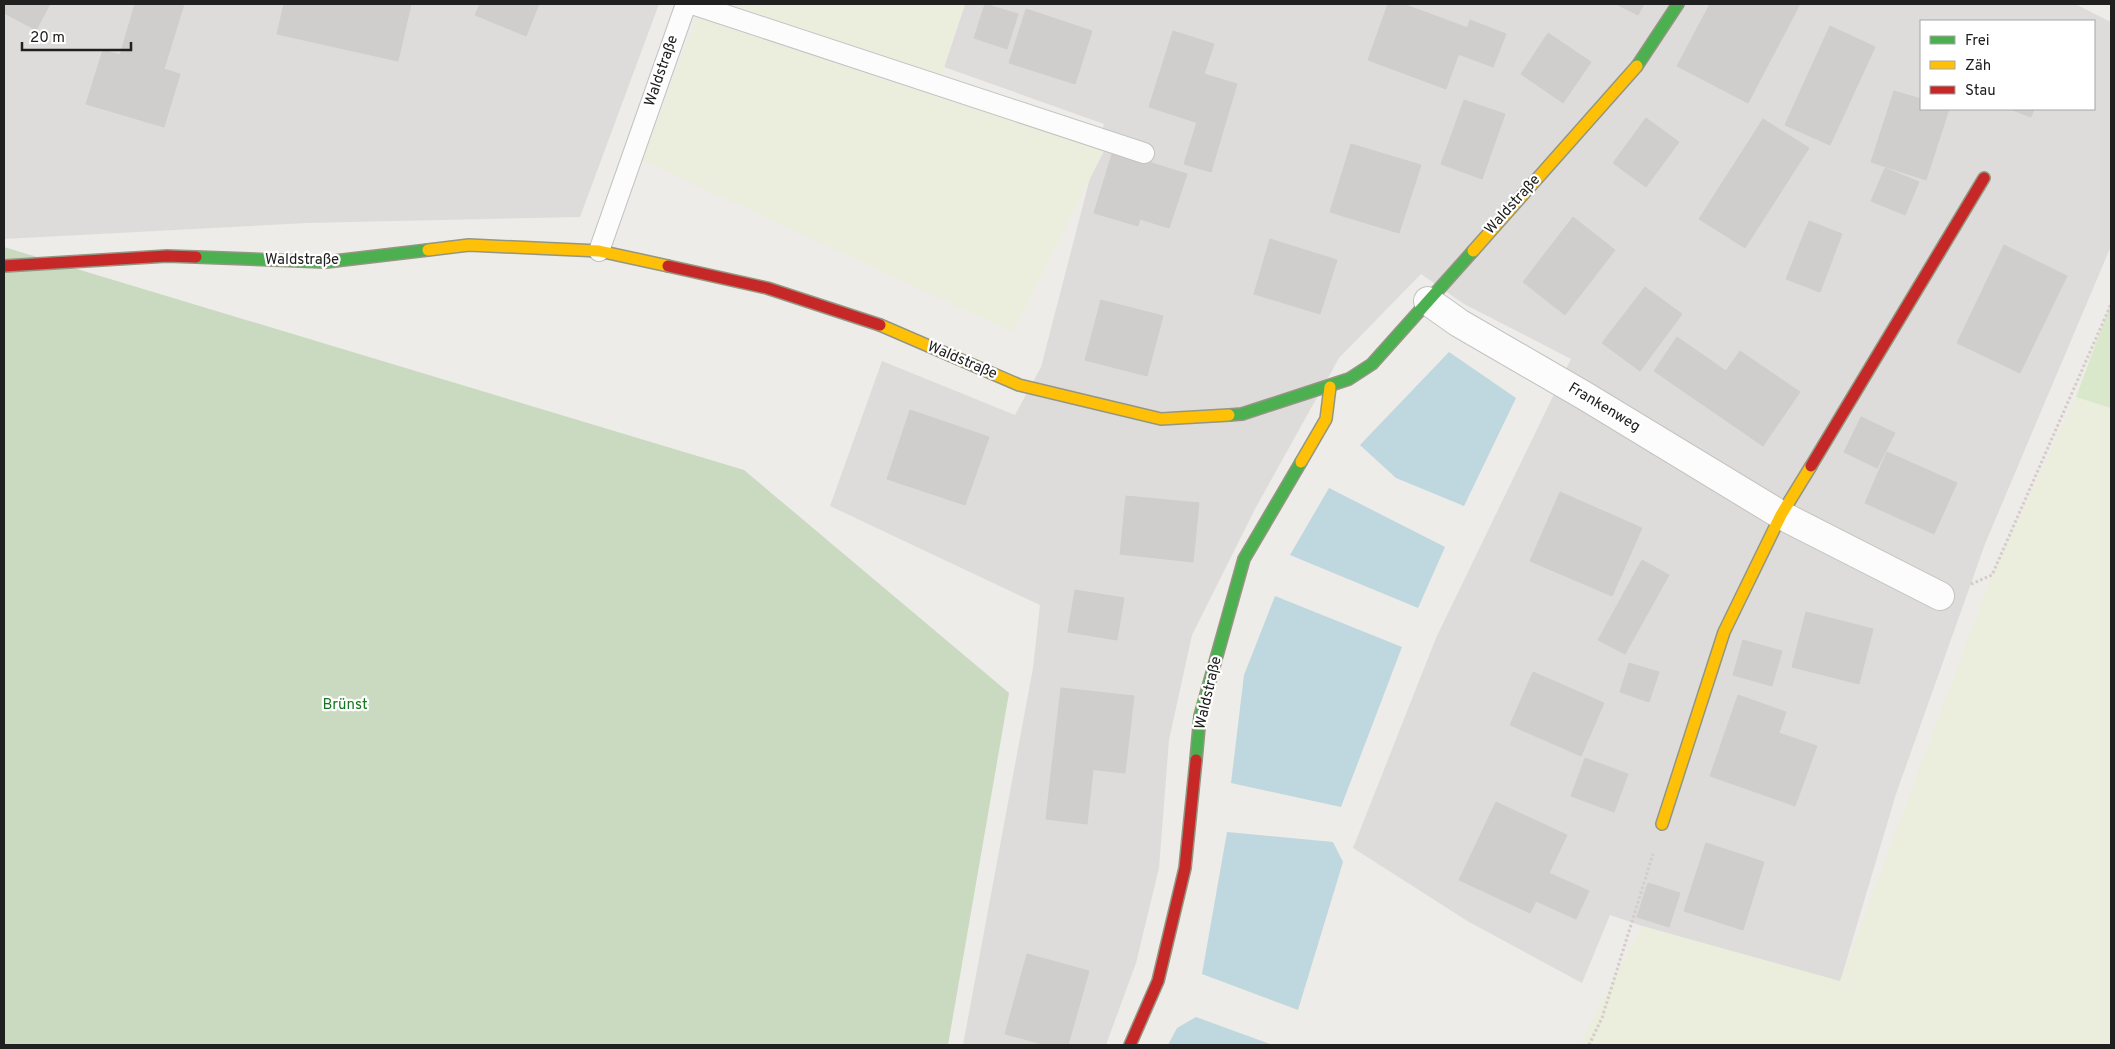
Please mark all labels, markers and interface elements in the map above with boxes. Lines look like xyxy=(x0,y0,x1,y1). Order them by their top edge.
scale bar xyxy=(22,20,131,52)
legend xyxy=(1920,20,2095,110)
text: 20 m xyxy=(30,29,65,48)
text: Frei xyxy=(1965,32,1990,51)
street label: Waldstraße xyxy=(641,33,683,109)
text: Zäh xyxy=(1965,57,1991,76)
text: Stau xyxy=(1965,82,1996,101)
street label: Waldstraße xyxy=(1481,171,1545,239)
street label: Waldstraße xyxy=(265,251,339,270)
street label: Waldstraße xyxy=(924,338,1000,384)
street label: Frankenweg xyxy=(1564,379,1644,437)
street label: Waldstraße xyxy=(1191,655,1227,731)
park label: Brünst xyxy=(322,696,368,715)

